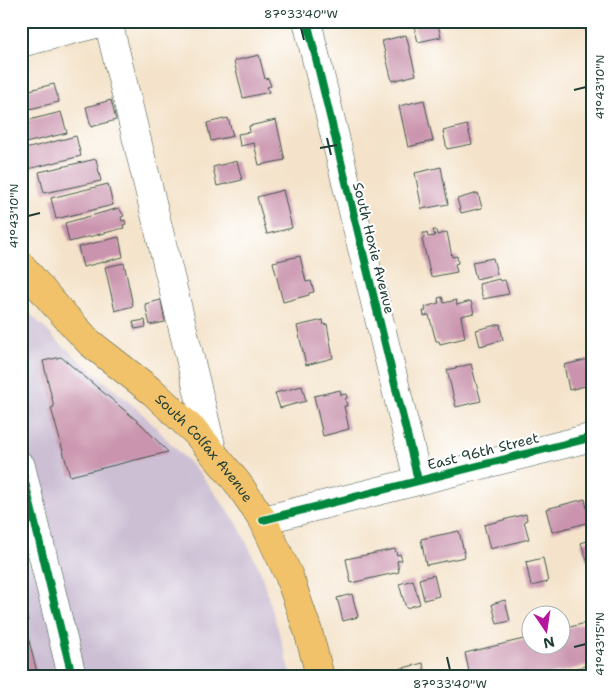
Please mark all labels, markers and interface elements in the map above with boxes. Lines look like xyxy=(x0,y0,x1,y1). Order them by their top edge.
text: 87°33'40"W xyxy=(264,6,338,22)
text: 41°43'10"N xyxy=(592,55,608,119)
street label: South Hoxie Avenue xyxy=(349,180,399,316)
text: 41°43'10"N xyxy=(6,184,22,248)
street label: South Colfax Avenue xyxy=(151,390,257,506)
street label: East 96th Street xyxy=(425,428,541,474)
north arrow xyxy=(522,604,572,654)
text: 41°43'15"N xyxy=(592,612,608,676)
text: N xyxy=(541,633,556,653)
text: 87°33'40"W xyxy=(413,676,487,692)

